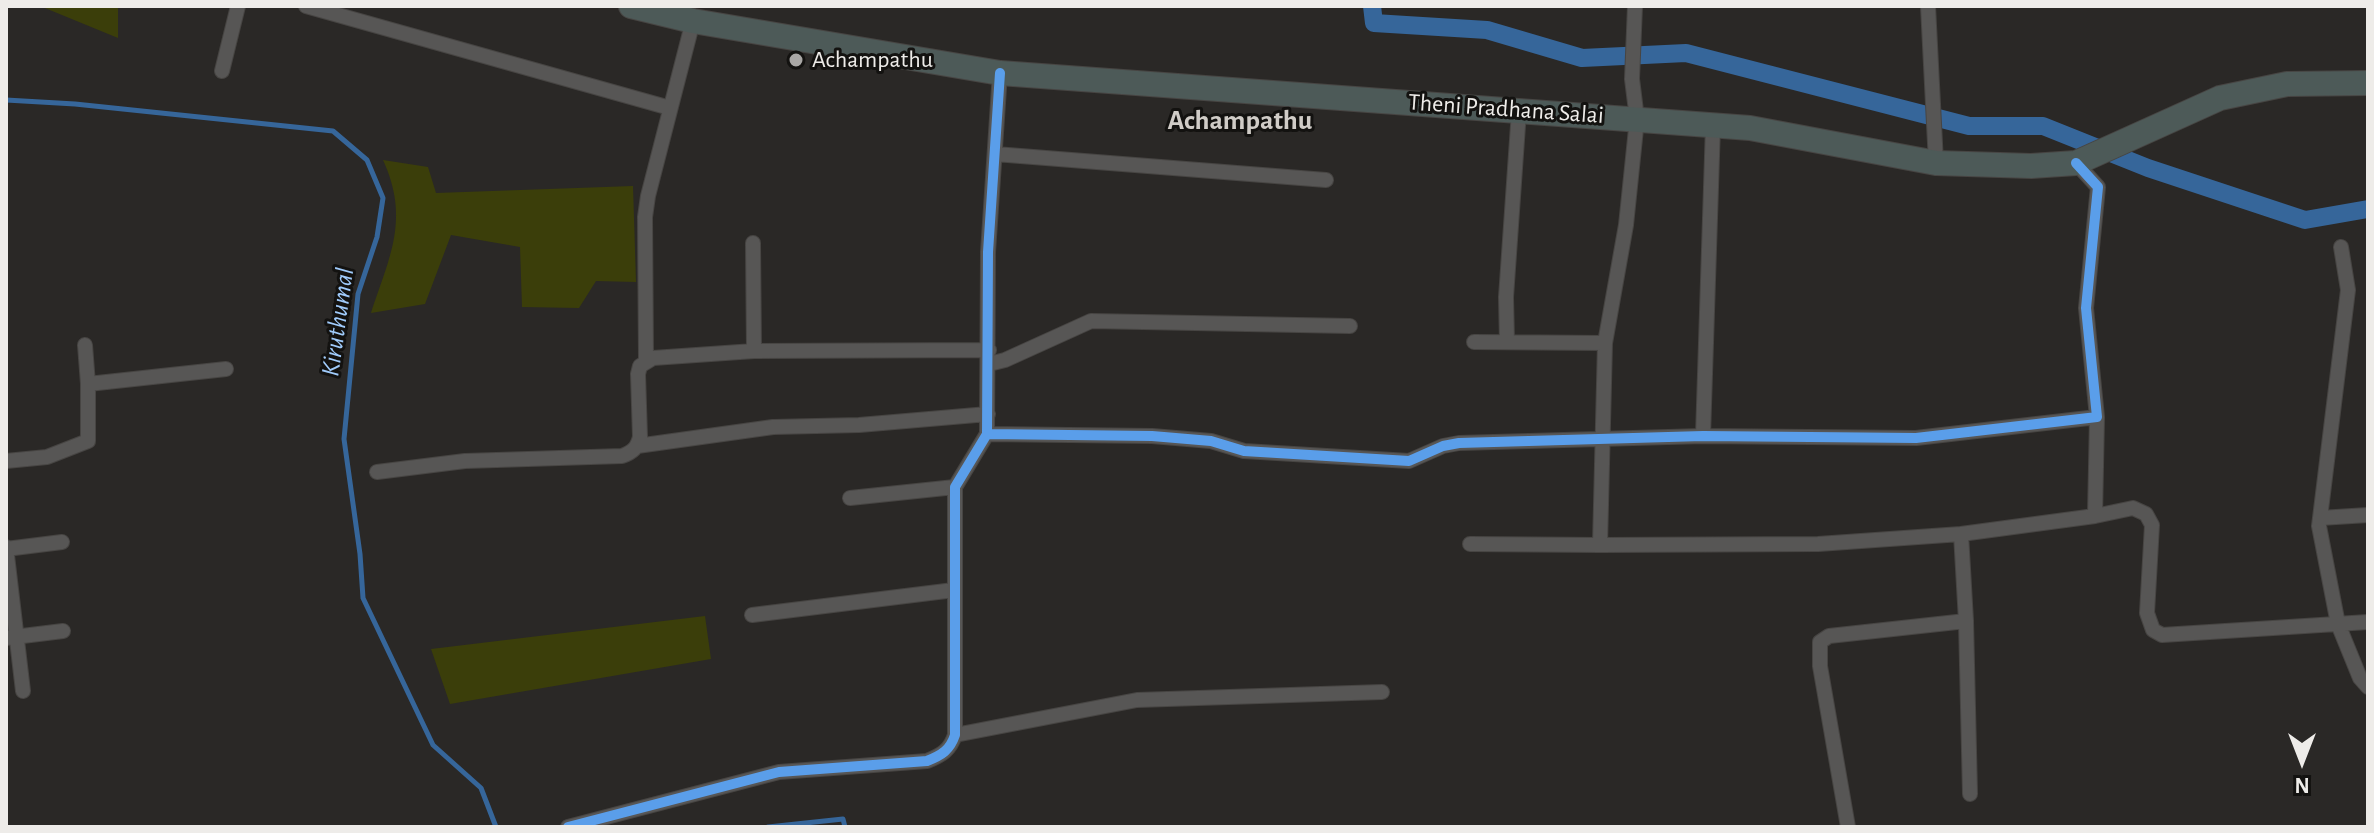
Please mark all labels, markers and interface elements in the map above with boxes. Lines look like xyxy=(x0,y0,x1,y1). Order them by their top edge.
place label: Achampathu xyxy=(812,46,933,74)
marker: Achampathu xyxy=(787,51,805,69)
street label: Theni Pradhana Salai xyxy=(1407,88,1605,130)
district label: Achampathu xyxy=(1168,104,1312,138)
water label: Kiruthumal xyxy=(315,266,361,378)
north arrow xyxy=(2262,721,2342,801)
text: N xyxy=(2294,774,2310,796)

